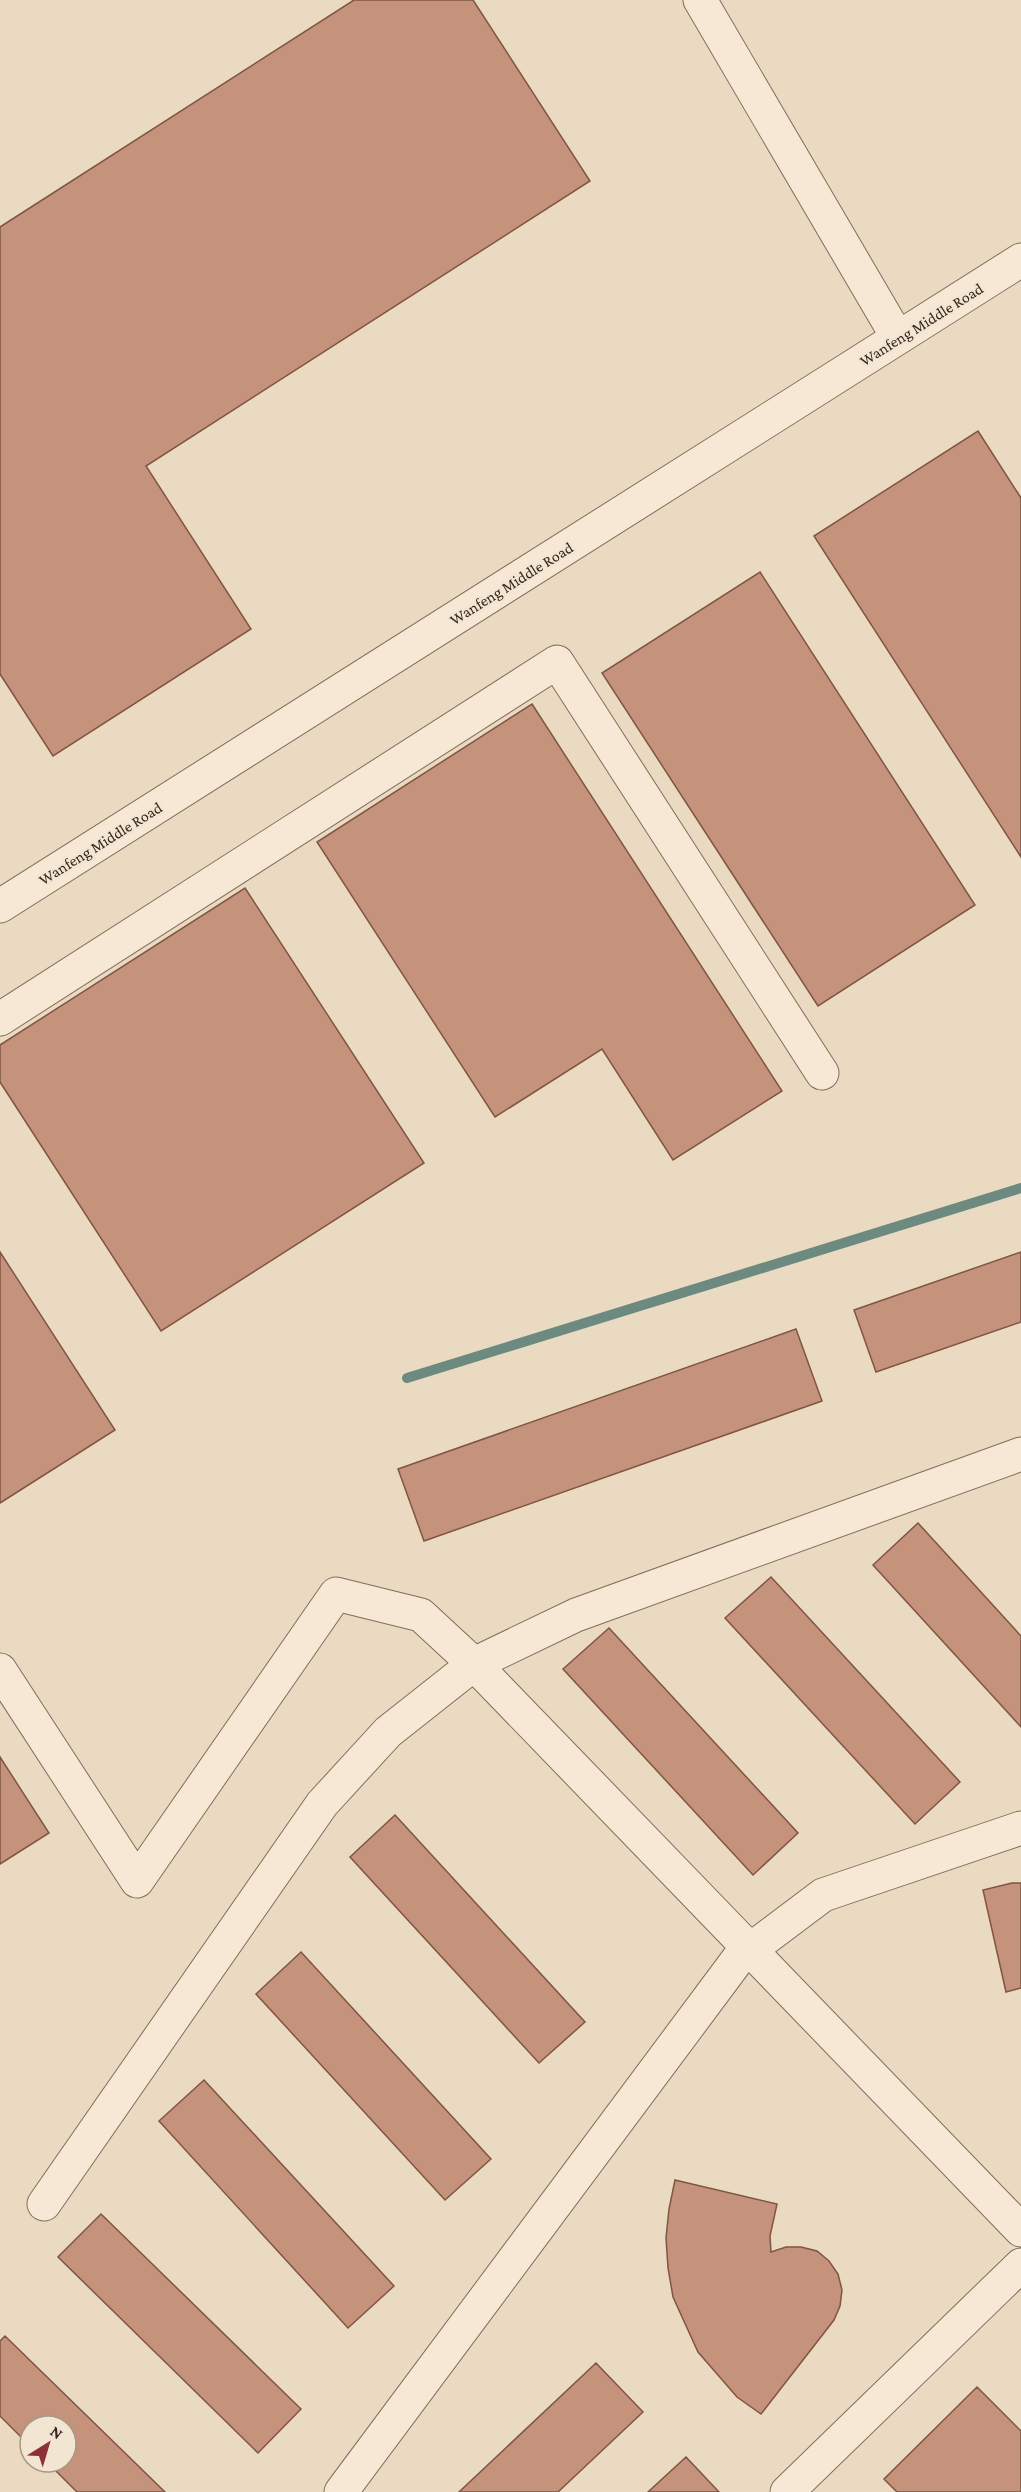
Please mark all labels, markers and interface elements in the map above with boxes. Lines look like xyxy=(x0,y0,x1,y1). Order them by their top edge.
street label: Wanfeng Middle Road xyxy=(857,279,987,370)
street label: Wanfeng Middle Road xyxy=(447,538,577,629)
street label: Wanfeng Middle Road xyxy=(36,798,166,889)
north arrow xyxy=(18,2414,78,2474)
text: N xyxy=(47,2422,66,2443)

